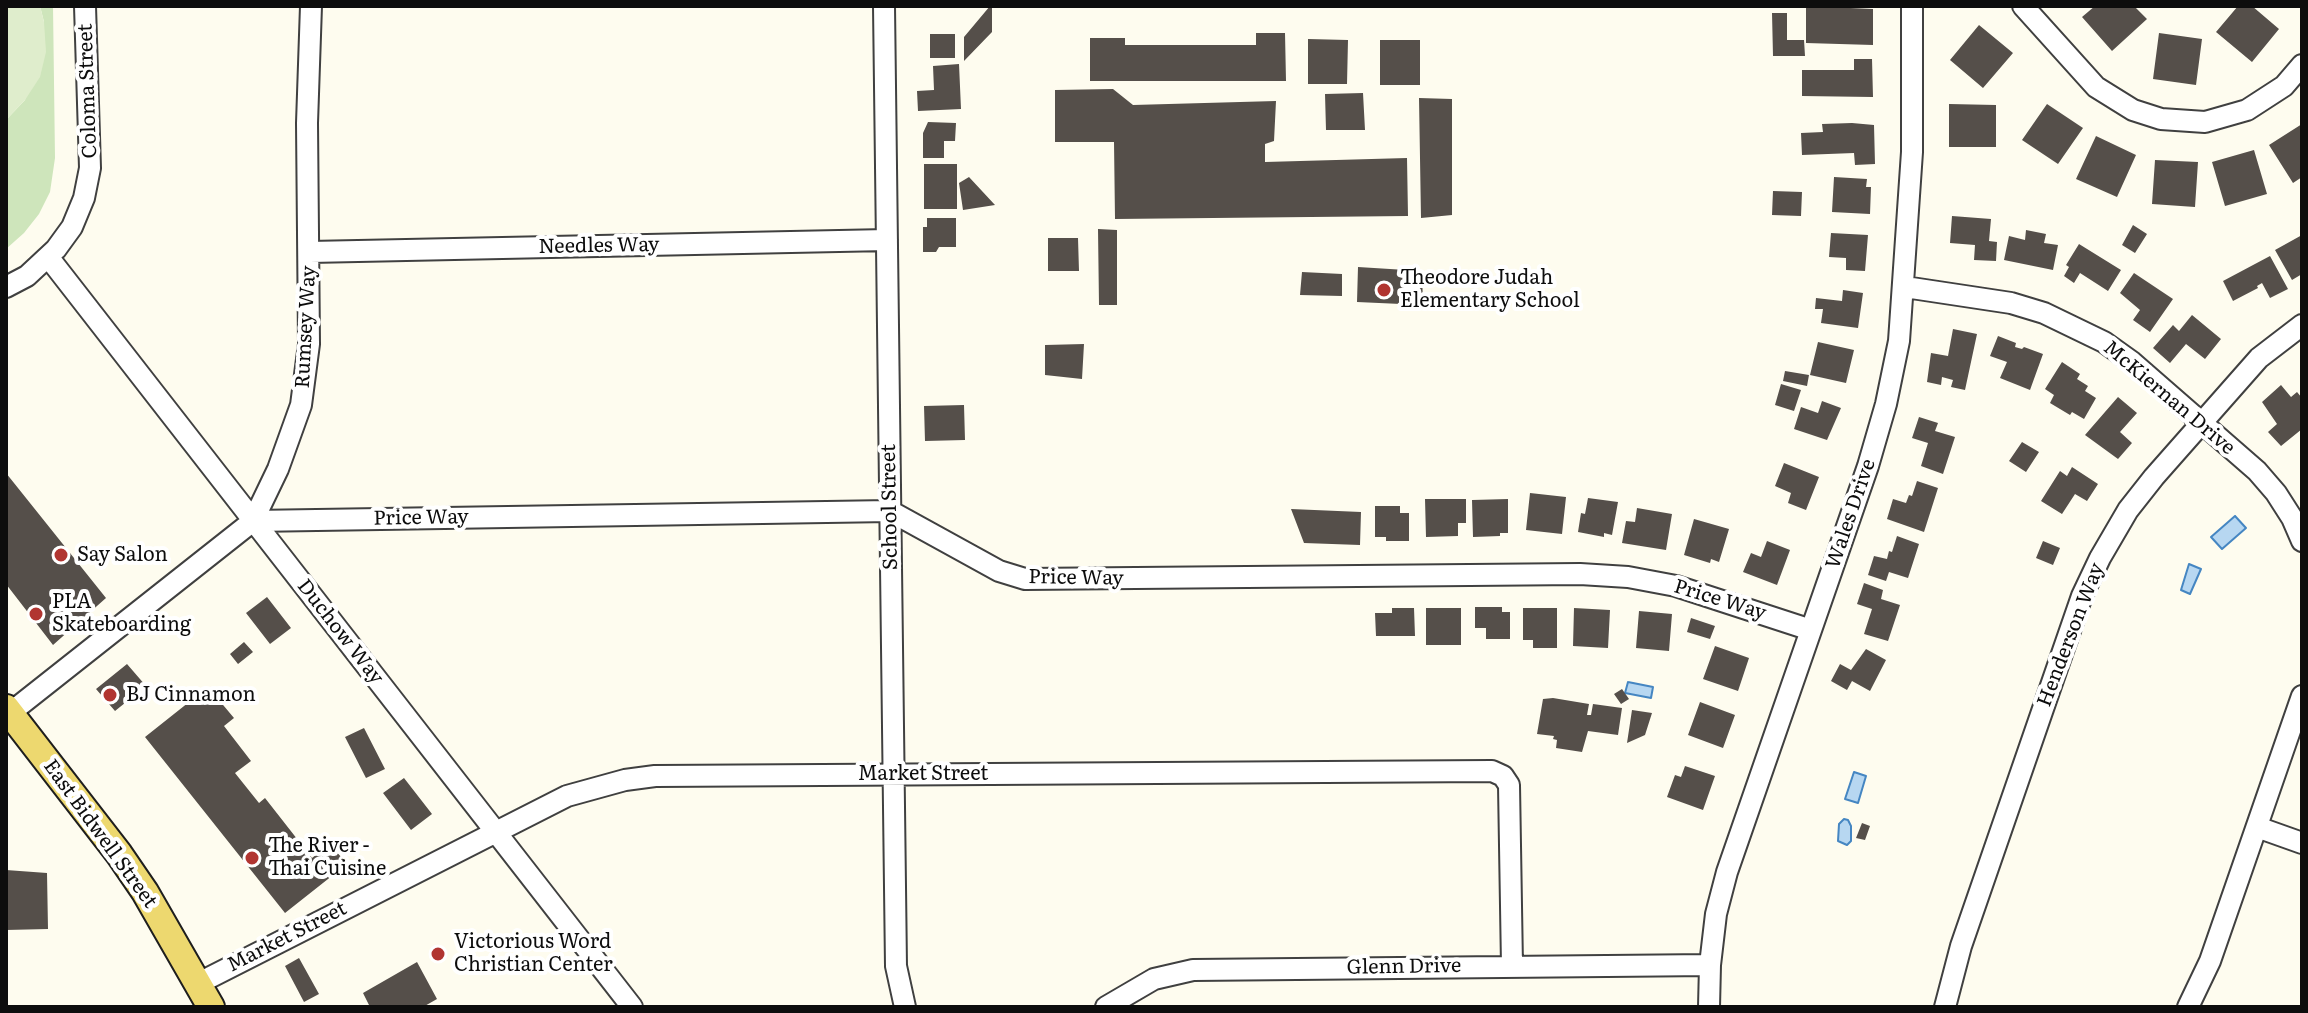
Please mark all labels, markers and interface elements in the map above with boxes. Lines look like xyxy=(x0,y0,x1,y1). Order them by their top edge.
street label: Coloma Street xyxy=(74,23,102,159)
street label: Needles Way xyxy=(538,233,660,259)
street label: Rumsey Way xyxy=(291,265,321,389)
place label: Theodore Judah Elementary School xyxy=(1400,266,1580,313)
marker: Theodore Judah Elementary School xyxy=(1375,281,1393,299)
street label: McKiernan Drive xyxy=(2098,336,2240,460)
street label: School Street xyxy=(877,444,903,570)
street label: Wales Drive xyxy=(1821,456,1881,572)
street label: Price Way xyxy=(373,505,469,531)
place label: Say Salon xyxy=(77,543,168,567)
marker: Say Salon xyxy=(52,546,70,564)
street label: Henderson Way xyxy=(2033,560,2109,710)
street label: Price Way xyxy=(1028,565,1124,591)
street label: Duchow Way xyxy=(292,575,388,689)
street label: Price Way xyxy=(1671,575,1769,625)
place label: PLA Skateboarding xyxy=(52,590,191,637)
marker: PLA Skateboarding xyxy=(27,605,45,623)
place label: BJ Cinnamon xyxy=(126,683,256,707)
marker: BJ Cinnamon xyxy=(101,686,119,704)
street label: East Bidwell Street xyxy=(38,755,162,913)
street label: Market Street xyxy=(858,762,988,786)
place label: The River - Thai Cuisine xyxy=(268,834,386,881)
marker: The River - Thai Cuisine xyxy=(243,849,261,867)
street label: Market Street xyxy=(223,897,351,977)
place label: Victorious Word Christian Center xyxy=(454,930,613,977)
marker: Victorious Word Christian Center xyxy=(429,945,447,963)
street label: Glenn Drive xyxy=(1347,954,1461,980)

